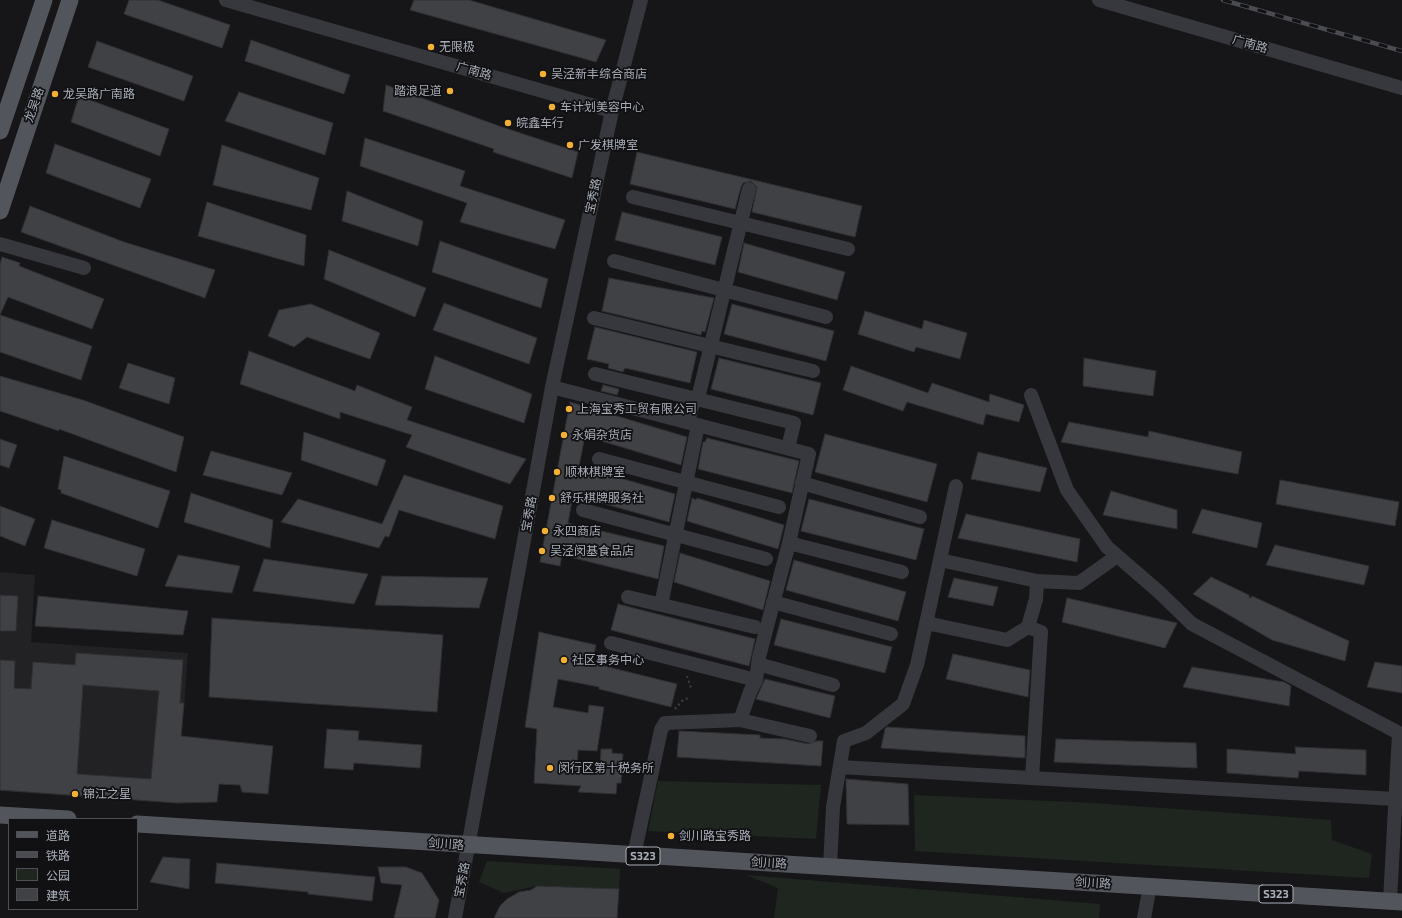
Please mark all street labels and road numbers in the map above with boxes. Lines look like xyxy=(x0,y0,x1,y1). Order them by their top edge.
street label: 广南路 xyxy=(1231,32,1269,56)
street label: 广南路 xyxy=(455,59,493,83)
street label: 龙吴路 xyxy=(21,86,47,124)
street label: 宝秀路 xyxy=(582,177,604,215)
street label: 宝秀路 xyxy=(519,495,539,533)
street label: 剑川路 xyxy=(428,836,464,852)
road number: S323 xyxy=(626,847,660,865)
street label: 剑川路 xyxy=(751,855,787,871)
street label: 宝秀路 xyxy=(451,861,473,899)
street label: 剑川路 xyxy=(1075,875,1111,891)
road number: S323 xyxy=(1259,885,1293,903)

